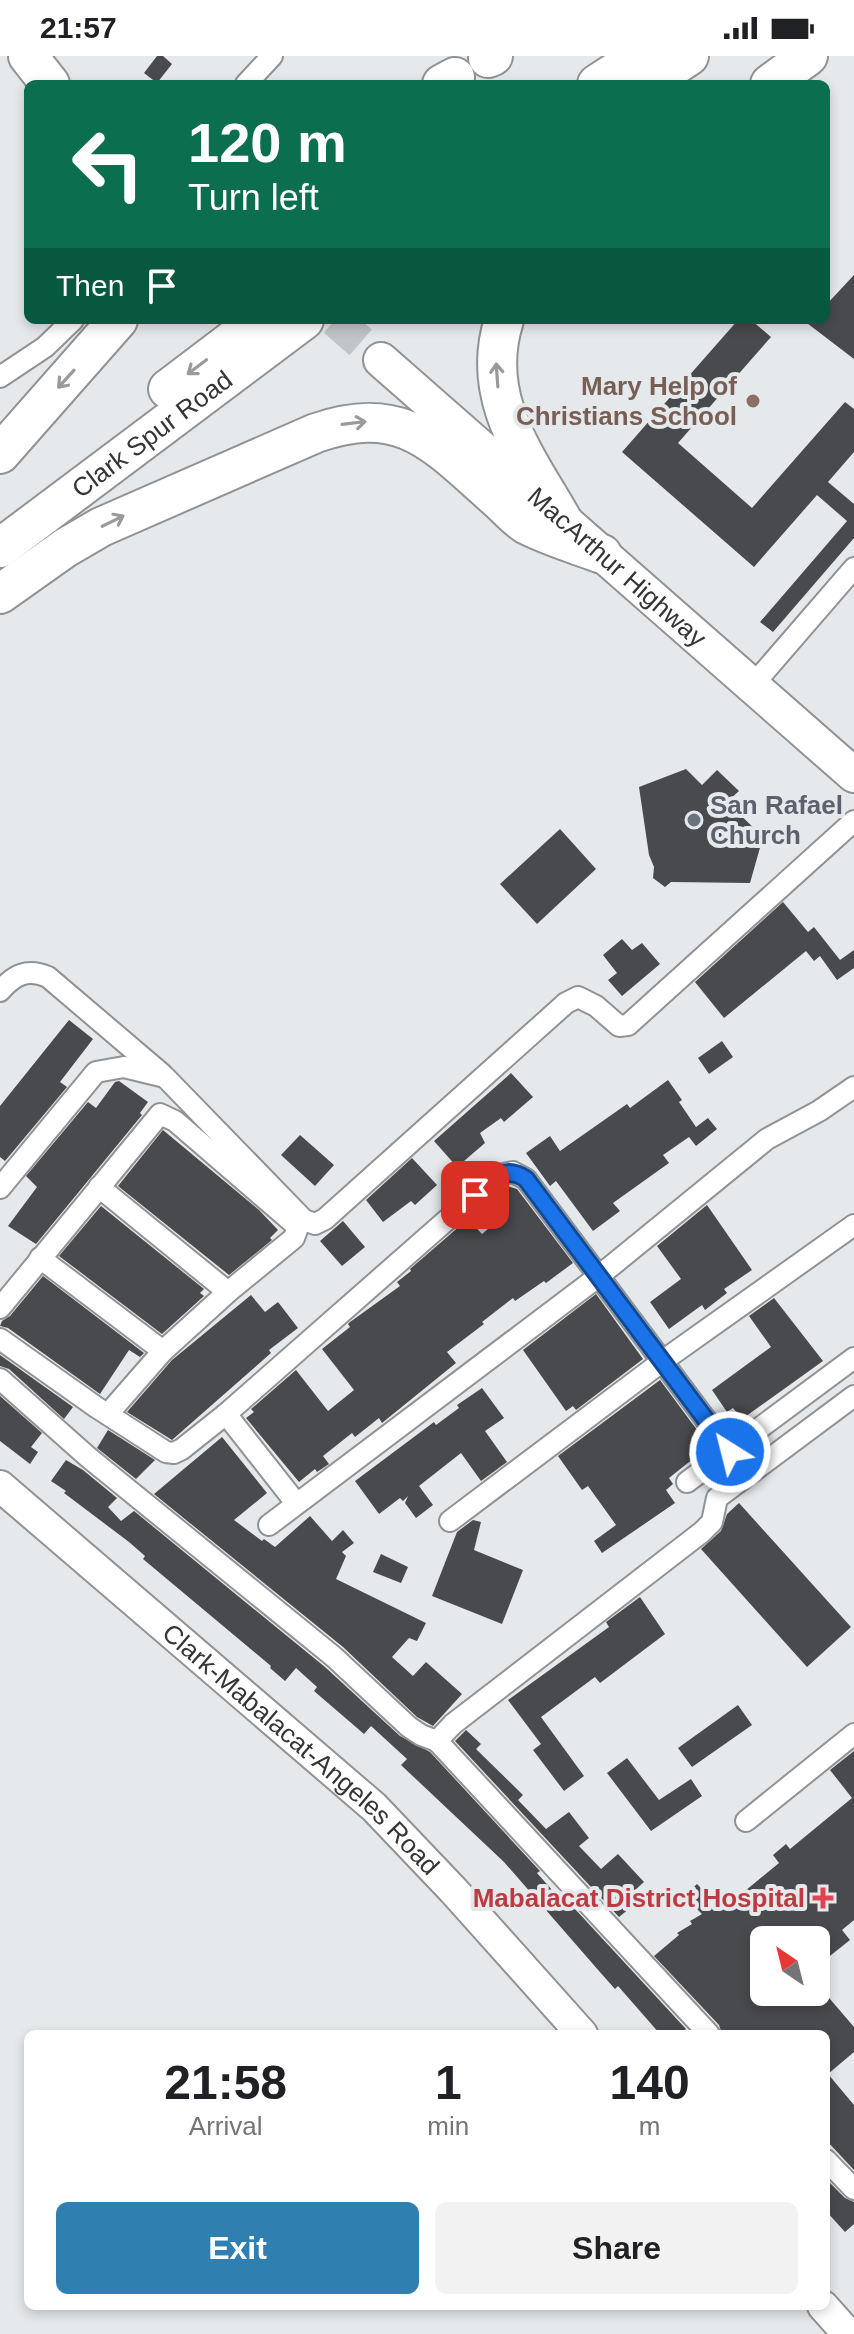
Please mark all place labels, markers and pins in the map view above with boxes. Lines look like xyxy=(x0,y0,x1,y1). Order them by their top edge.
place label: Mary Help of Christians School xyxy=(516,371,737,431)
marker: Mary Help of Christians School xyxy=(744,392,762,410)
place label: San Rafael Church xyxy=(710,790,843,850)
marker: San Rafael Church xyxy=(685,811,703,829)
pin xyxy=(441,1161,509,1229)
place label: Mabalacat District Hospital xyxy=(473,1883,805,1913)
marker: Mabalacat District Hospital xyxy=(812,1887,834,1909)

